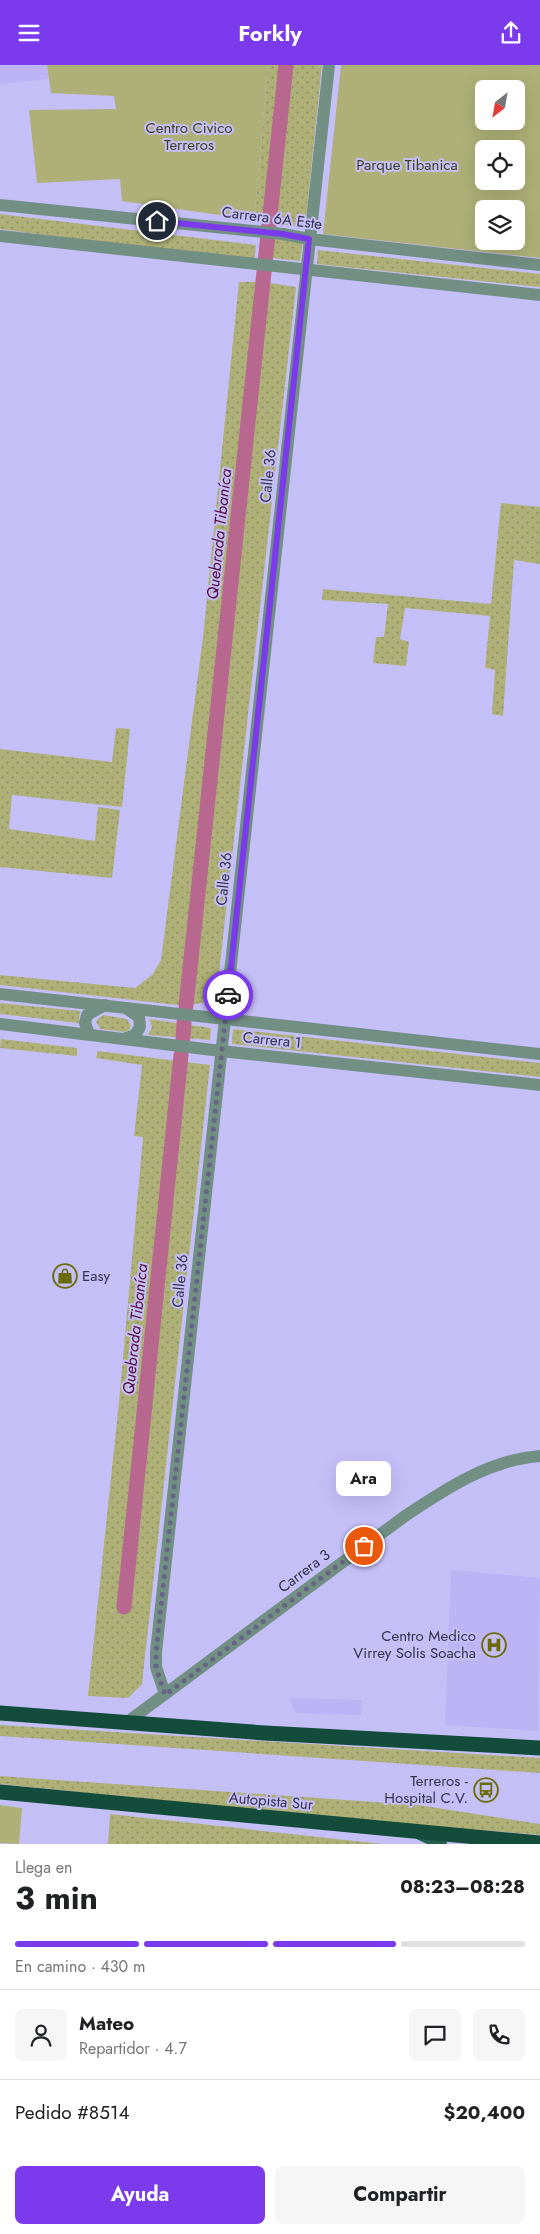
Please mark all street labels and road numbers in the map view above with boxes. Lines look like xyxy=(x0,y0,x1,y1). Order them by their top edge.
street label: Carrera 6A Este xyxy=(221,201,324,235)
street label: Calle 36 xyxy=(254,448,282,504)
street label: Calle 36 xyxy=(210,851,238,907)
street label: Carrera 1 xyxy=(242,1026,302,1054)
street label: Calle 36 xyxy=(166,1253,194,1309)
street label: Carrera 3 xyxy=(273,1544,335,1598)
street label: Autopista Sur xyxy=(228,1786,315,1816)

